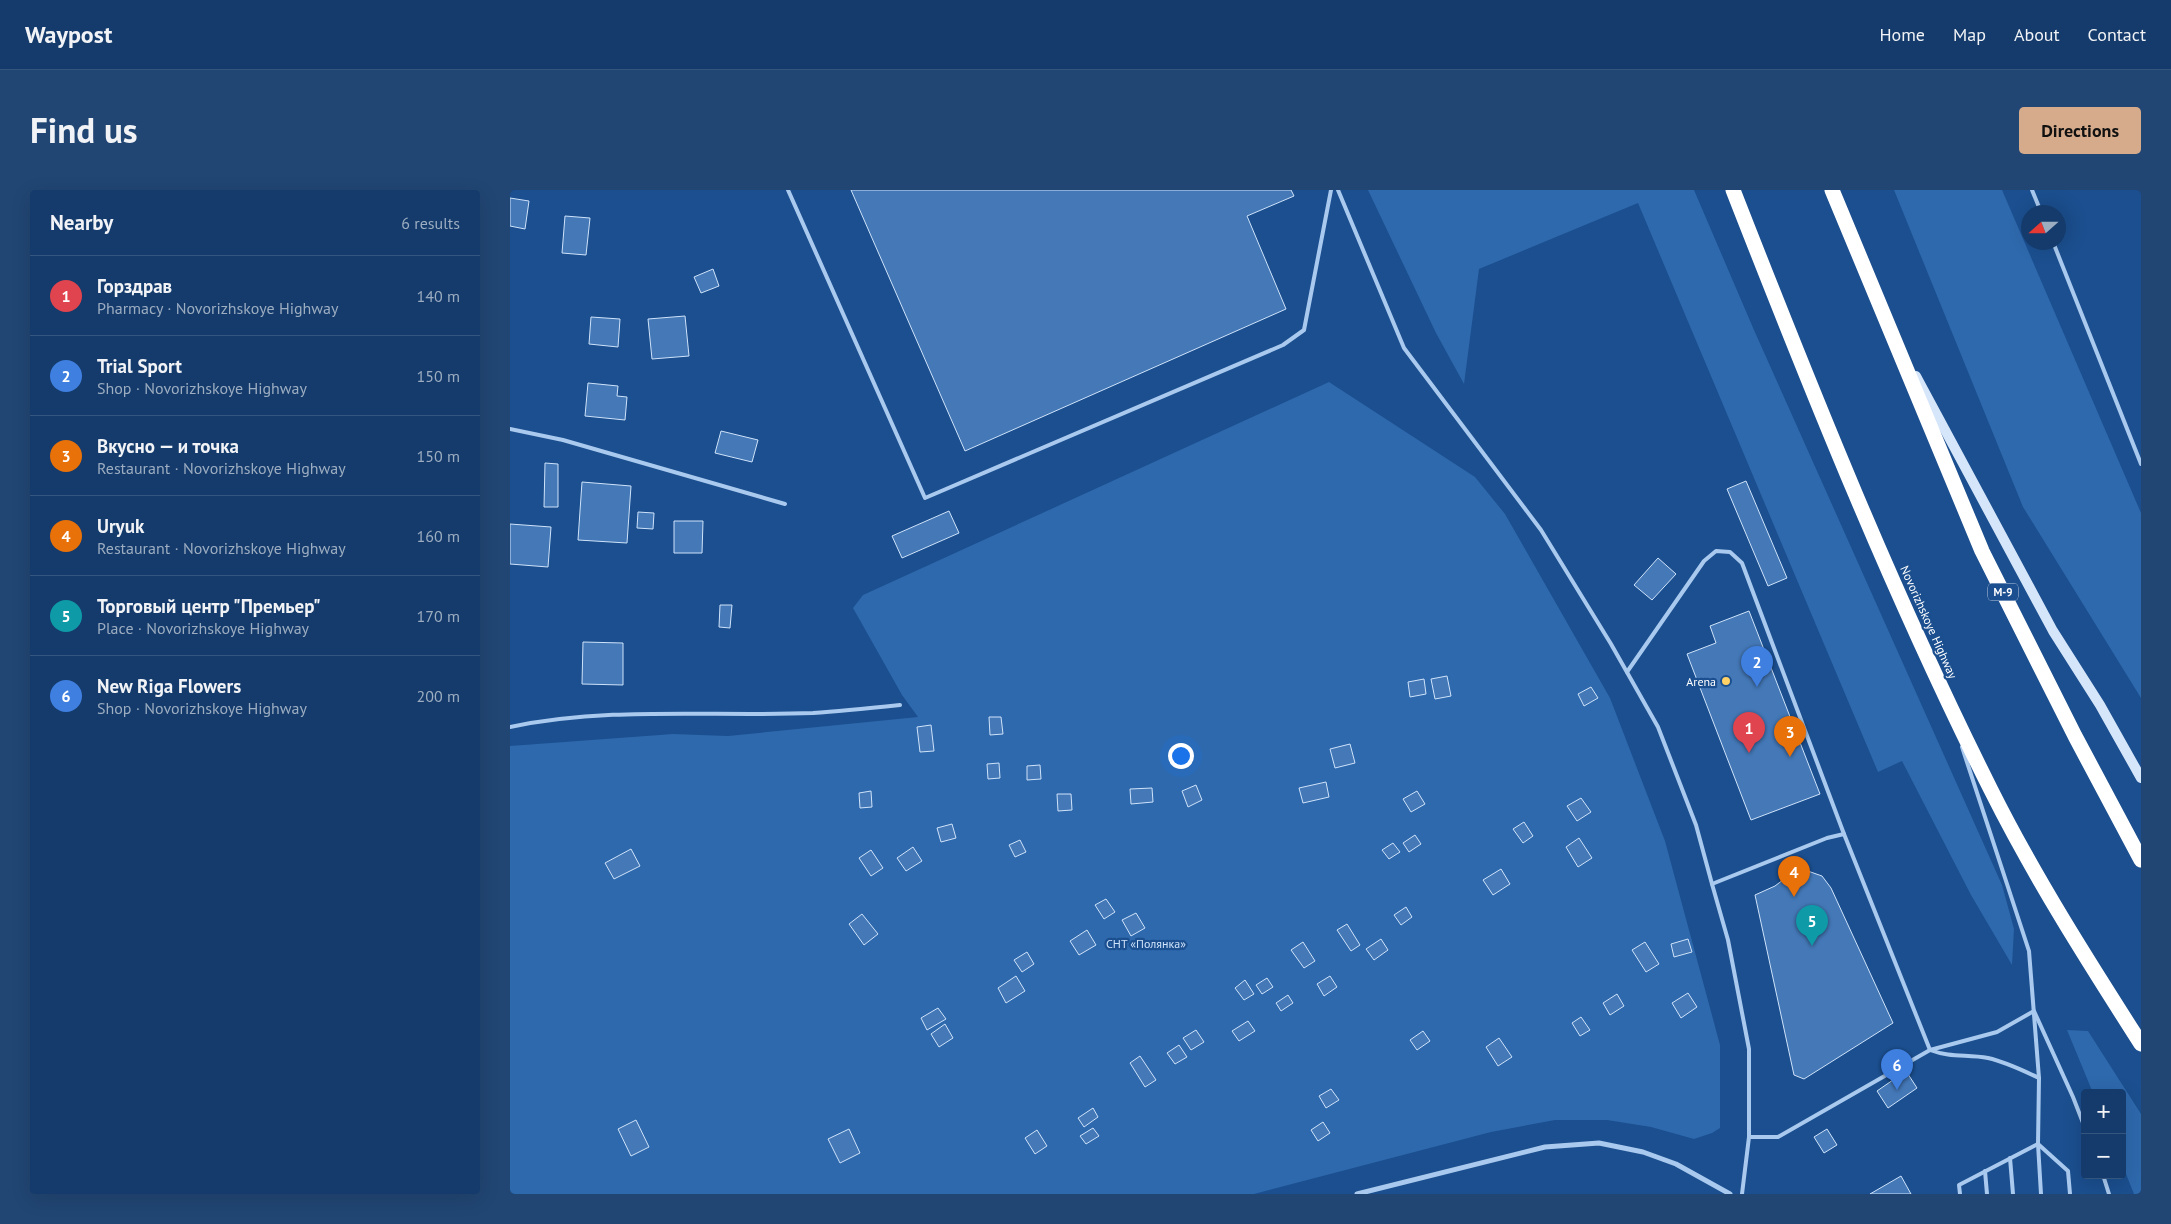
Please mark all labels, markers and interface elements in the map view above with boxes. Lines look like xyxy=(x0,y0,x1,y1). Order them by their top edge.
text: Waypost xyxy=(25,19,112,50)
text: Home xyxy=(1879,23,1925,46)
text: Map xyxy=(1953,23,1986,46)
text: About xyxy=(2014,23,2060,46)
text: Contact xyxy=(2088,23,2146,46)
text: Find us xyxy=(30,107,138,153)
button: Directions xyxy=(2019,107,2141,154)
north arrow xyxy=(2021,205,2066,250)
text: Nearby xyxy=(50,209,113,236)
text: 6 results xyxy=(401,213,460,233)
text: Горздрав xyxy=(97,274,172,298)
text: 1 xyxy=(61,286,71,306)
text: 140 m xyxy=(417,286,460,306)
text: Pharmacy · Novorizhskoye Highway xyxy=(97,298,338,318)
text: Trial Sport xyxy=(97,354,182,378)
text: 2 xyxy=(61,366,71,386)
text: 150 m xyxy=(417,366,460,386)
text: Shop · Novorizhskoye Highway xyxy=(97,378,307,398)
text: Вкусно — и точка xyxy=(97,434,239,458)
text: 3 xyxy=(61,446,71,466)
text: 150 m xyxy=(417,446,460,466)
text: Restaurant · Novorizhskoye Highway xyxy=(97,458,346,478)
text: Uryuk xyxy=(97,514,144,538)
text: 4 xyxy=(61,526,71,546)
text: 160 m xyxy=(417,526,460,546)
text: Restaurant · Novorizhskoye Highway xyxy=(97,538,346,558)
street label: Novorizhskoye Highway xyxy=(1897,563,1961,681)
road number: М-9 xyxy=(1988,584,2018,601)
text: Торговый центр "Премьер" xyxy=(97,594,321,618)
text: 5 xyxy=(61,606,71,626)
text: 170 m xyxy=(417,606,460,626)
text: Place · Novorizhskoye Highway xyxy=(97,618,309,638)
pin: 2 xyxy=(1741,646,1773,687)
text: New Riga Flowers xyxy=(97,674,241,698)
place label: Arena xyxy=(1686,674,1716,689)
marker: Arena xyxy=(1720,675,1732,687)
text: 6 xyxy=(61,686,71,706)
text: 200 m xyxy=(417,686,460,706)
text: Shop · Novorizhskoye Highway xyxy=(97,698,307,718)
pin: 1 xyxy=(1733,712,1765,753)
pin: 3 xyxy=(1774,716,1806,757)
your location xyxy=(1168,743,1194,769)
pin: 4 xyxy=(1778,856,1810,897)
pin: 5 xyxy=(1796,905,1828,946)
park label: СНТ «Полянка» xyxy=(1106,936,1186,951)
pin: 6 xyxy=(1881,1049,1913,1090)
map controls xyxy=(2081,1089,2126,1179)
button: + xyxy=(2081,1089,2126,1134)
button: − xyxy=(2081,1134,2126,1179)

